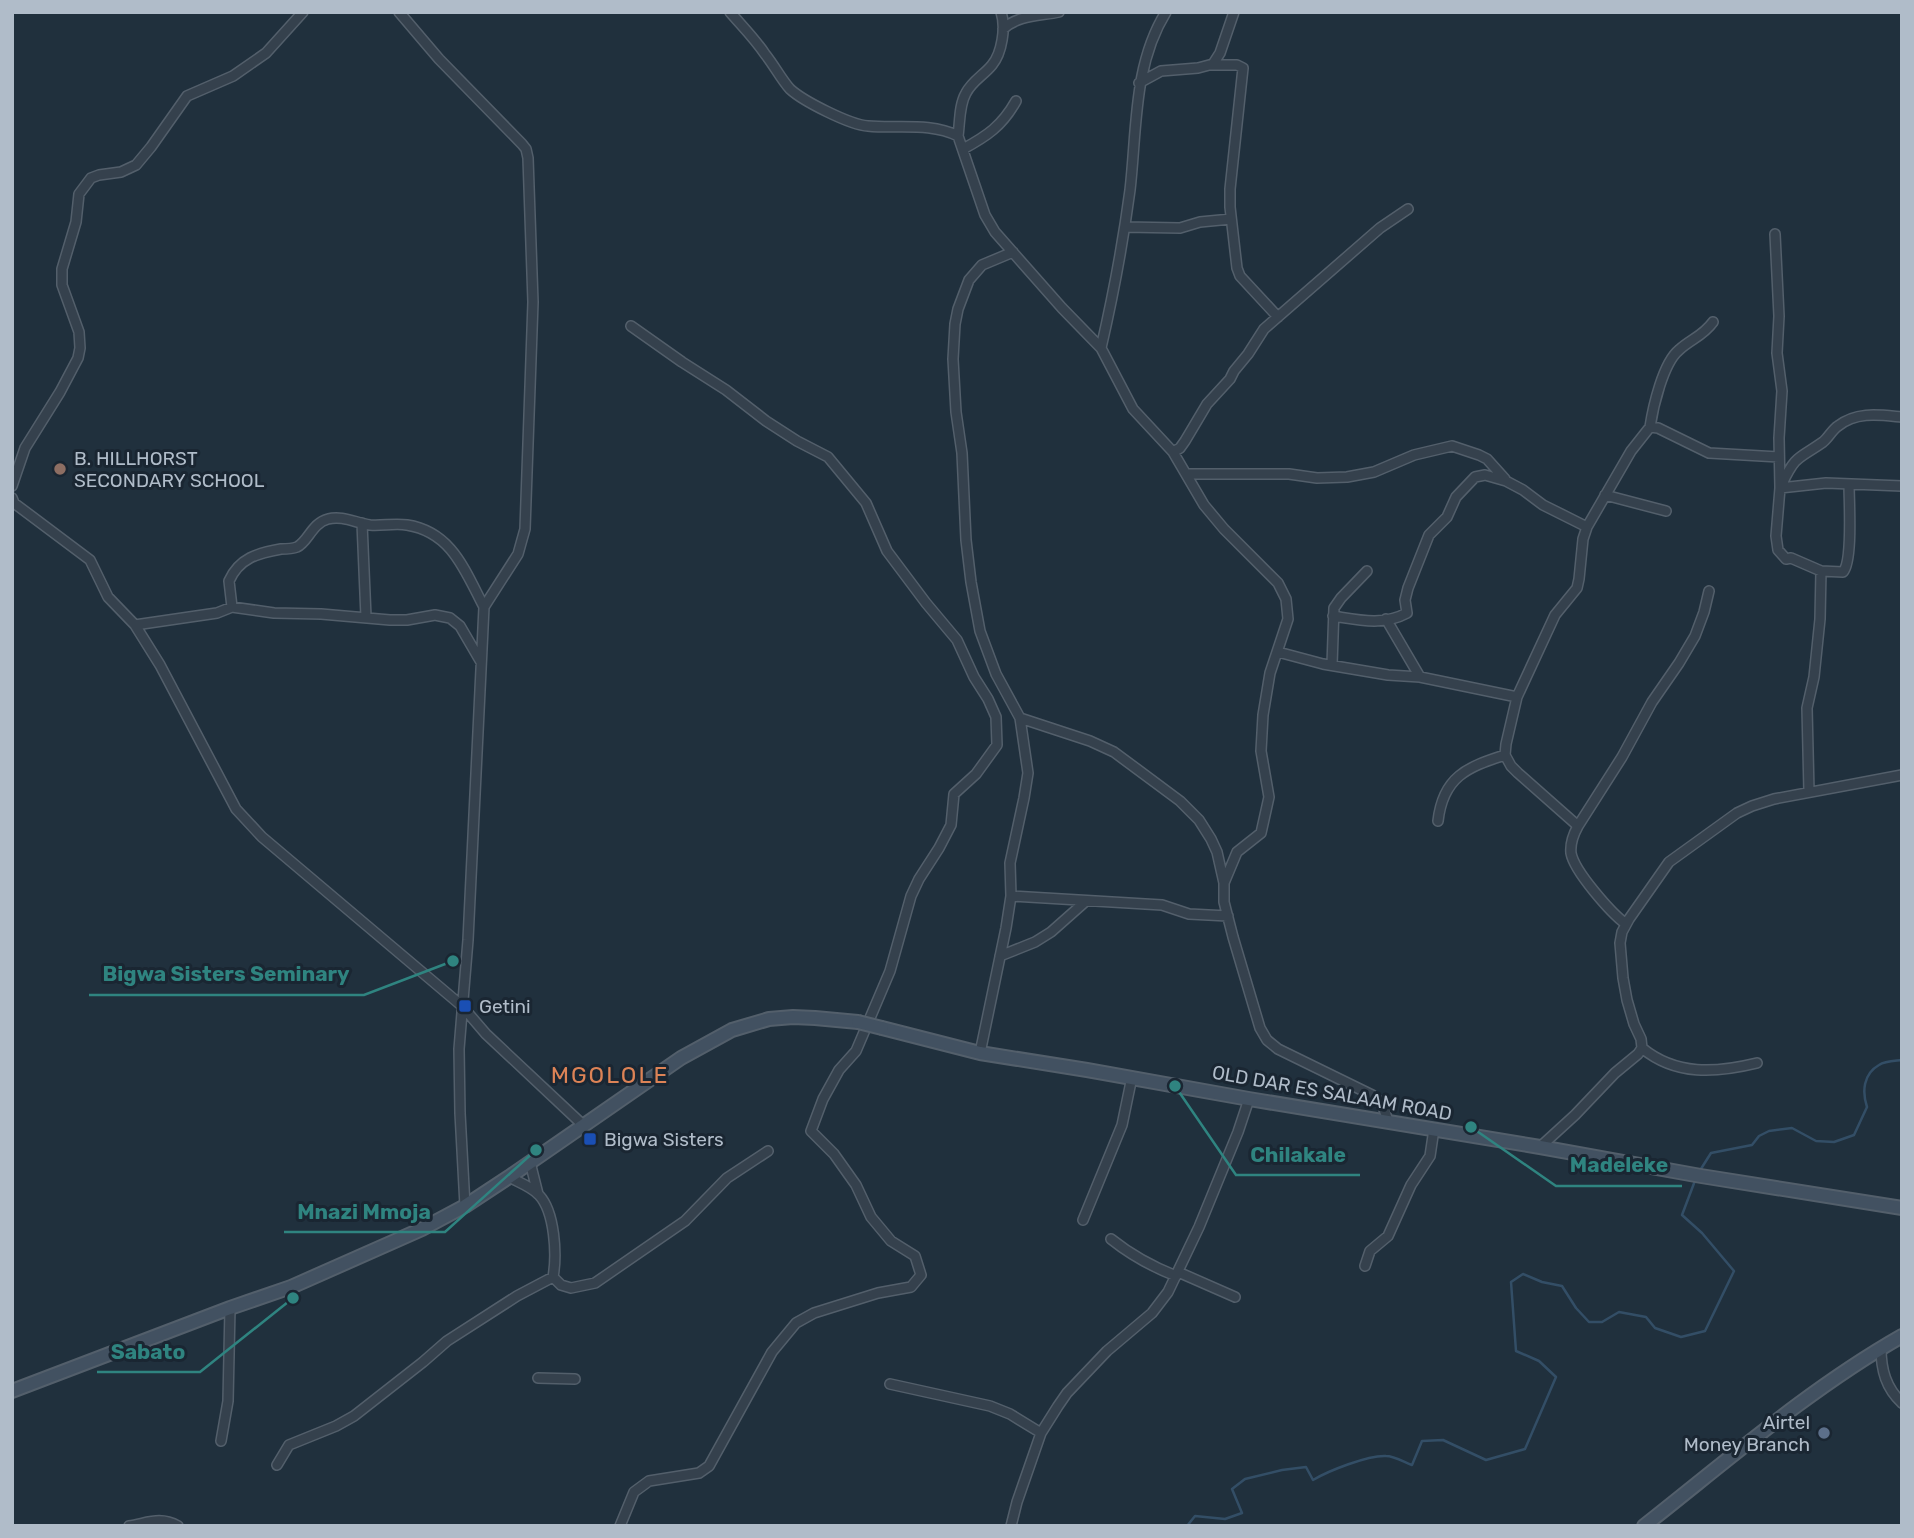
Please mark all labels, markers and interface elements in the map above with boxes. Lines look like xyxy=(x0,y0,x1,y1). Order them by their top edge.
place label: B. HILLHORST SECONDARY SCHOOL xyxy=(74,447,265,492)
marker: B. HILLHORST SECONDARY SCHOOL xyxy=(52,461,68,477)
callout: Bigwa Sisters Seminary xyxy=(89,953,364,995)
text: Bigwa Sisters Seminary xyxy=(102,961,350,986)
place label: Getini xyxy=(479,995,531,1018)
marker: Getini xyxy=(457,998,473,1014)
district label: MGOLOLE xyxy=(551,1061,669,1089)
street label: OLD DAR ES SALAAM ROAD xyxy=(1210,1061,1454,1125)
place label: Bigwa Sisters xyxy=(604,1128,724,1151)
marker: Bigwa Sisters xyxy=(582,1131,598,1147)
callout: Chilakale xyxy=(1236,1133,1360,1175)
text: Chilakale xyxy=(1250,1142,1346,1167)
callout: Madeleke xyxy=(1556,1144,1682,1186)
text: Madeleke xyxy=(1570,1152,1668,1177)
callout: Mnazi Mmoja xyxy=(284,1190,445,1232)
text: Mnazi Mmoja xyxy=(297,1199,431,1224)
callout: Sabato xyxy=(97,1330,200,1372)
text: Sabato xyxy=(111,1339,185,1364)
place label: Airtel Money Branch xyxy=(1684,1411,1810,1456)
marker: Airtel Money Branch xyxy=(1816,1425,1832,1441)

